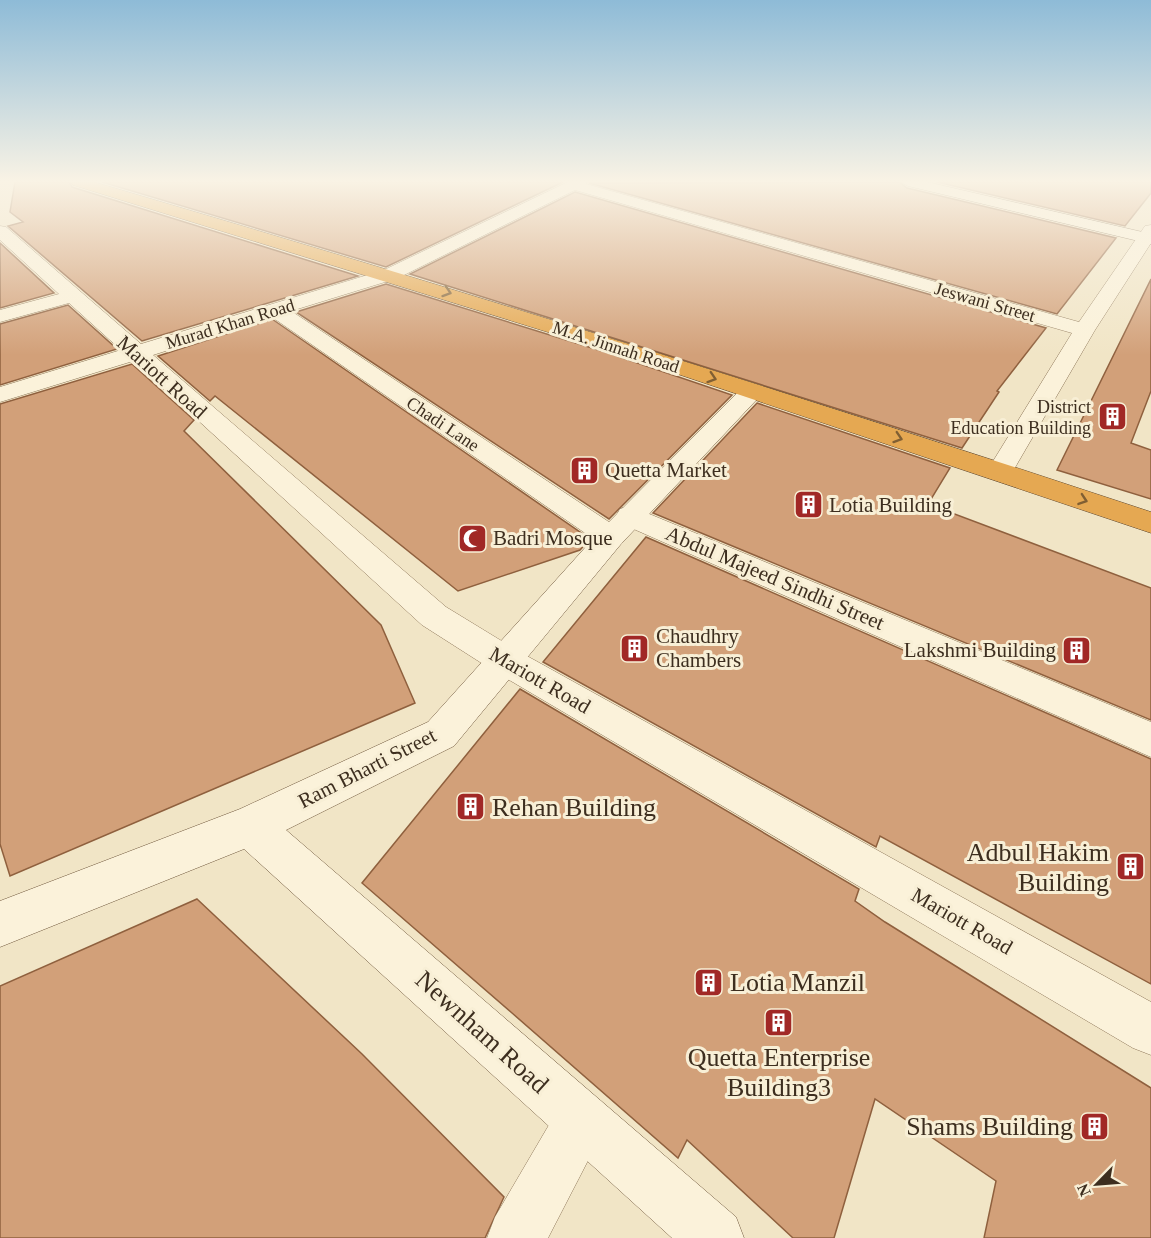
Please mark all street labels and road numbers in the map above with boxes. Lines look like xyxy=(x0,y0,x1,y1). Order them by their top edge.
street label: Jeswani Street xyxy=(933,278,1037,326)
street label: Murad Khan Road xyxy=(163,295,297,353)
street label: M.A. Jinnah Road xyxy=(550,317,682,377)
street label: Mariott Road xyxy=(112,330,212,424)
street label: Chadi Lane xyxy=(403,392,483,456)
street label: Abdul Majeed Sindhi Street xyxy=(662,521,888,635)
street label: Mariott Road xyxy=(485,641,595,719)
street label: Ram Bharti Street xyxy=(294,723,440,813)
street label: Mariott Road xyxy=(907,882,1017,960)
street label: Newnham Road xyxy=(410,965,554,1099)

